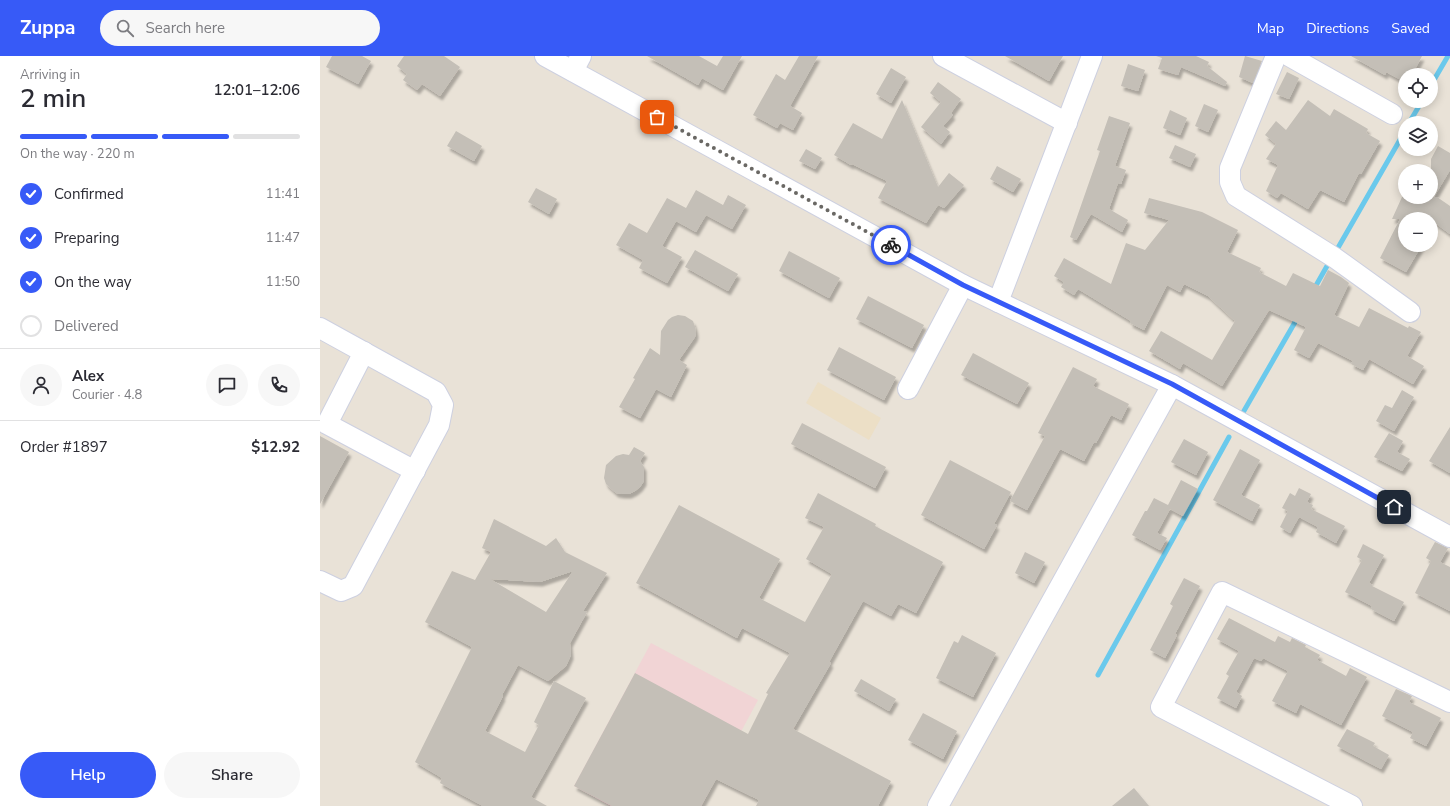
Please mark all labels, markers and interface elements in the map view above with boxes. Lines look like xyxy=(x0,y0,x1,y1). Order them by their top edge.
search box xyxy=(100,10,380,46)
text: Zuppa xyxy=(20,15,76,41)
icon: search xyxy=(114,17,136,39)
text: Search here xyxy=(146,18,225,38)
text: Map xyxy=(1257,19,1284,38)
text: Directions xyxy=(1306,19,1369,38)
text: Saved xyxy=(1391,19,1430,38)
text: Arriving in xyxy=(20,66,80,84)
map controls xyxy=(1398,68,1438,252)
button: locate xyxy=(1398,68,1438,108)
text: 12:01–12:06 xyxy=(213,80,300,100)
text: 2 min xyxy=(20,81,86,116)
pin xyxy=(640,100,674,134)
icon: bag xyxy=(646,106,668,128)
button: layers xyxy=(1398,116,1438,156)
text: On the way · 220 m xyxy=(20,145,135,163)
button: + xyxy=(1398,164,1438,204)
icon: check xyxy=(20,183,42,205)
text: Confirmed xyxy=(54,184,124,204)
text: 11:41 xyxy=(266,185,300,203)
button: − xyxy=(1398,212,1438,252)
courier xyxy=(871,225,911,265)
icon: check xyxy=(20,227,42,249)
text: Preparing xyxy=(54,228,119,248)
text: 11:47 xyxy=(266,229,300,247)
icon: bike xyxy=(880,234,902,256)
icon: check xyxy=(20,271,42,293)
text: On the way xyxy=(54,272,132,292)
text: 11:50 xyxy=(266,273,300,291)
text: Delivered xyxy=(54,316,119,336)
button: person xyxy=(20,364,62,406)
button: chat xyxy=(206,364,248,406)
button: phone xyxy=(258,364,300,406)
text: Alex xyxy=(72,366,104,386)
text: Courier · 4.8 xyxy=(72,386,142,404)
text: Order #1897 xyxy=(20,437,108,457)
text: $12.92 xyxy=(251,437,300,457)
pin xyxy=(1377,490,1411,524)
icon: home xyxy=(1383,496,1405,518)
button: Help xyxy=(20,752,156,798)
button: Share xyxy=(164,752,300,798)

